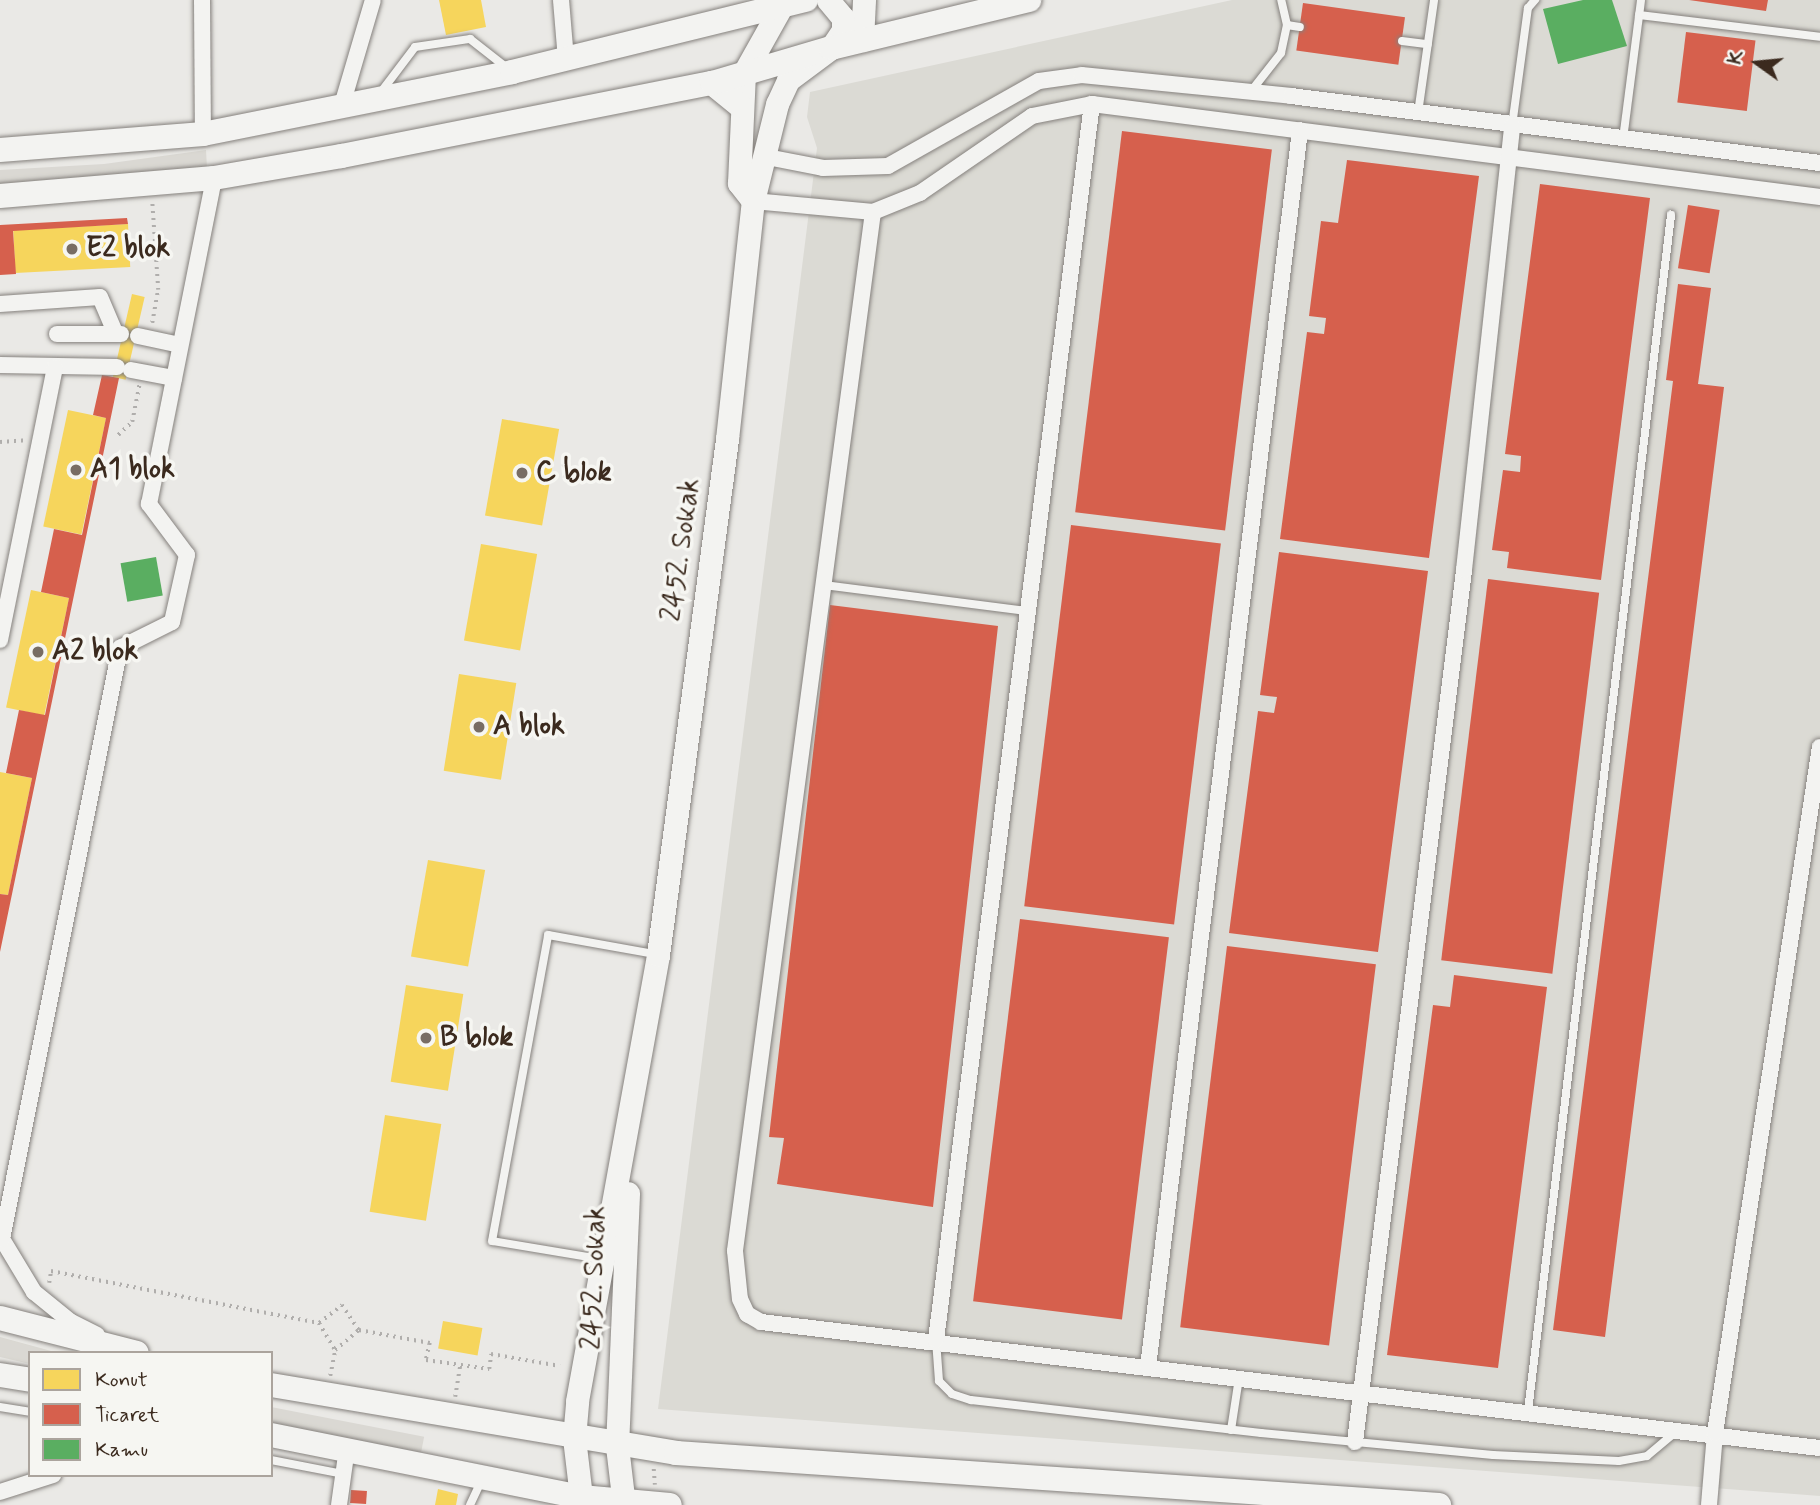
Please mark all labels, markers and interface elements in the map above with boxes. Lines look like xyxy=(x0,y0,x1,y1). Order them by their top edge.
north arrow xyxy=(1722,28,1792,98)
text: K xyxy=(1722,48,1750,67)
place label: E2 blok xyxy=(86,232,170,266)
marker: E2 blok xyxy=(64,241,80,257)
place label: A1 blok xyxy=(90,453,175,487)
place label: C blok xyxy=(536,456,610,490)
marker: A1 blok xyxy=(68,462,84,478)
marker: C blok xyxy=(514,465,530,481)
street label: 2452. Sokak xyxy=(655,476,709,624)
place label: A2 blok xyxy=(52,635,138,669)
marker: A2 blok xyxy=(30,644,46,660)
place label: A blok xyxy=(493,710,565,744)
marker: A blok xyxy=(471,719,487,735)
place label: B blok xyxy=(440,1021,512,1055)
marker: B blok xyxy=(418,1030,434,1046)
street label: 2452. Sokak xyxy=(576,1205,614,1351)
legend xyxy=(28,1351,273,1477)
text: Konut xyxy=(95,1366,148,1394)
text: Ticaret xyxy=(95,1401,159,1429)
text: Kamu xyxy=(95,1436,148,1464)

